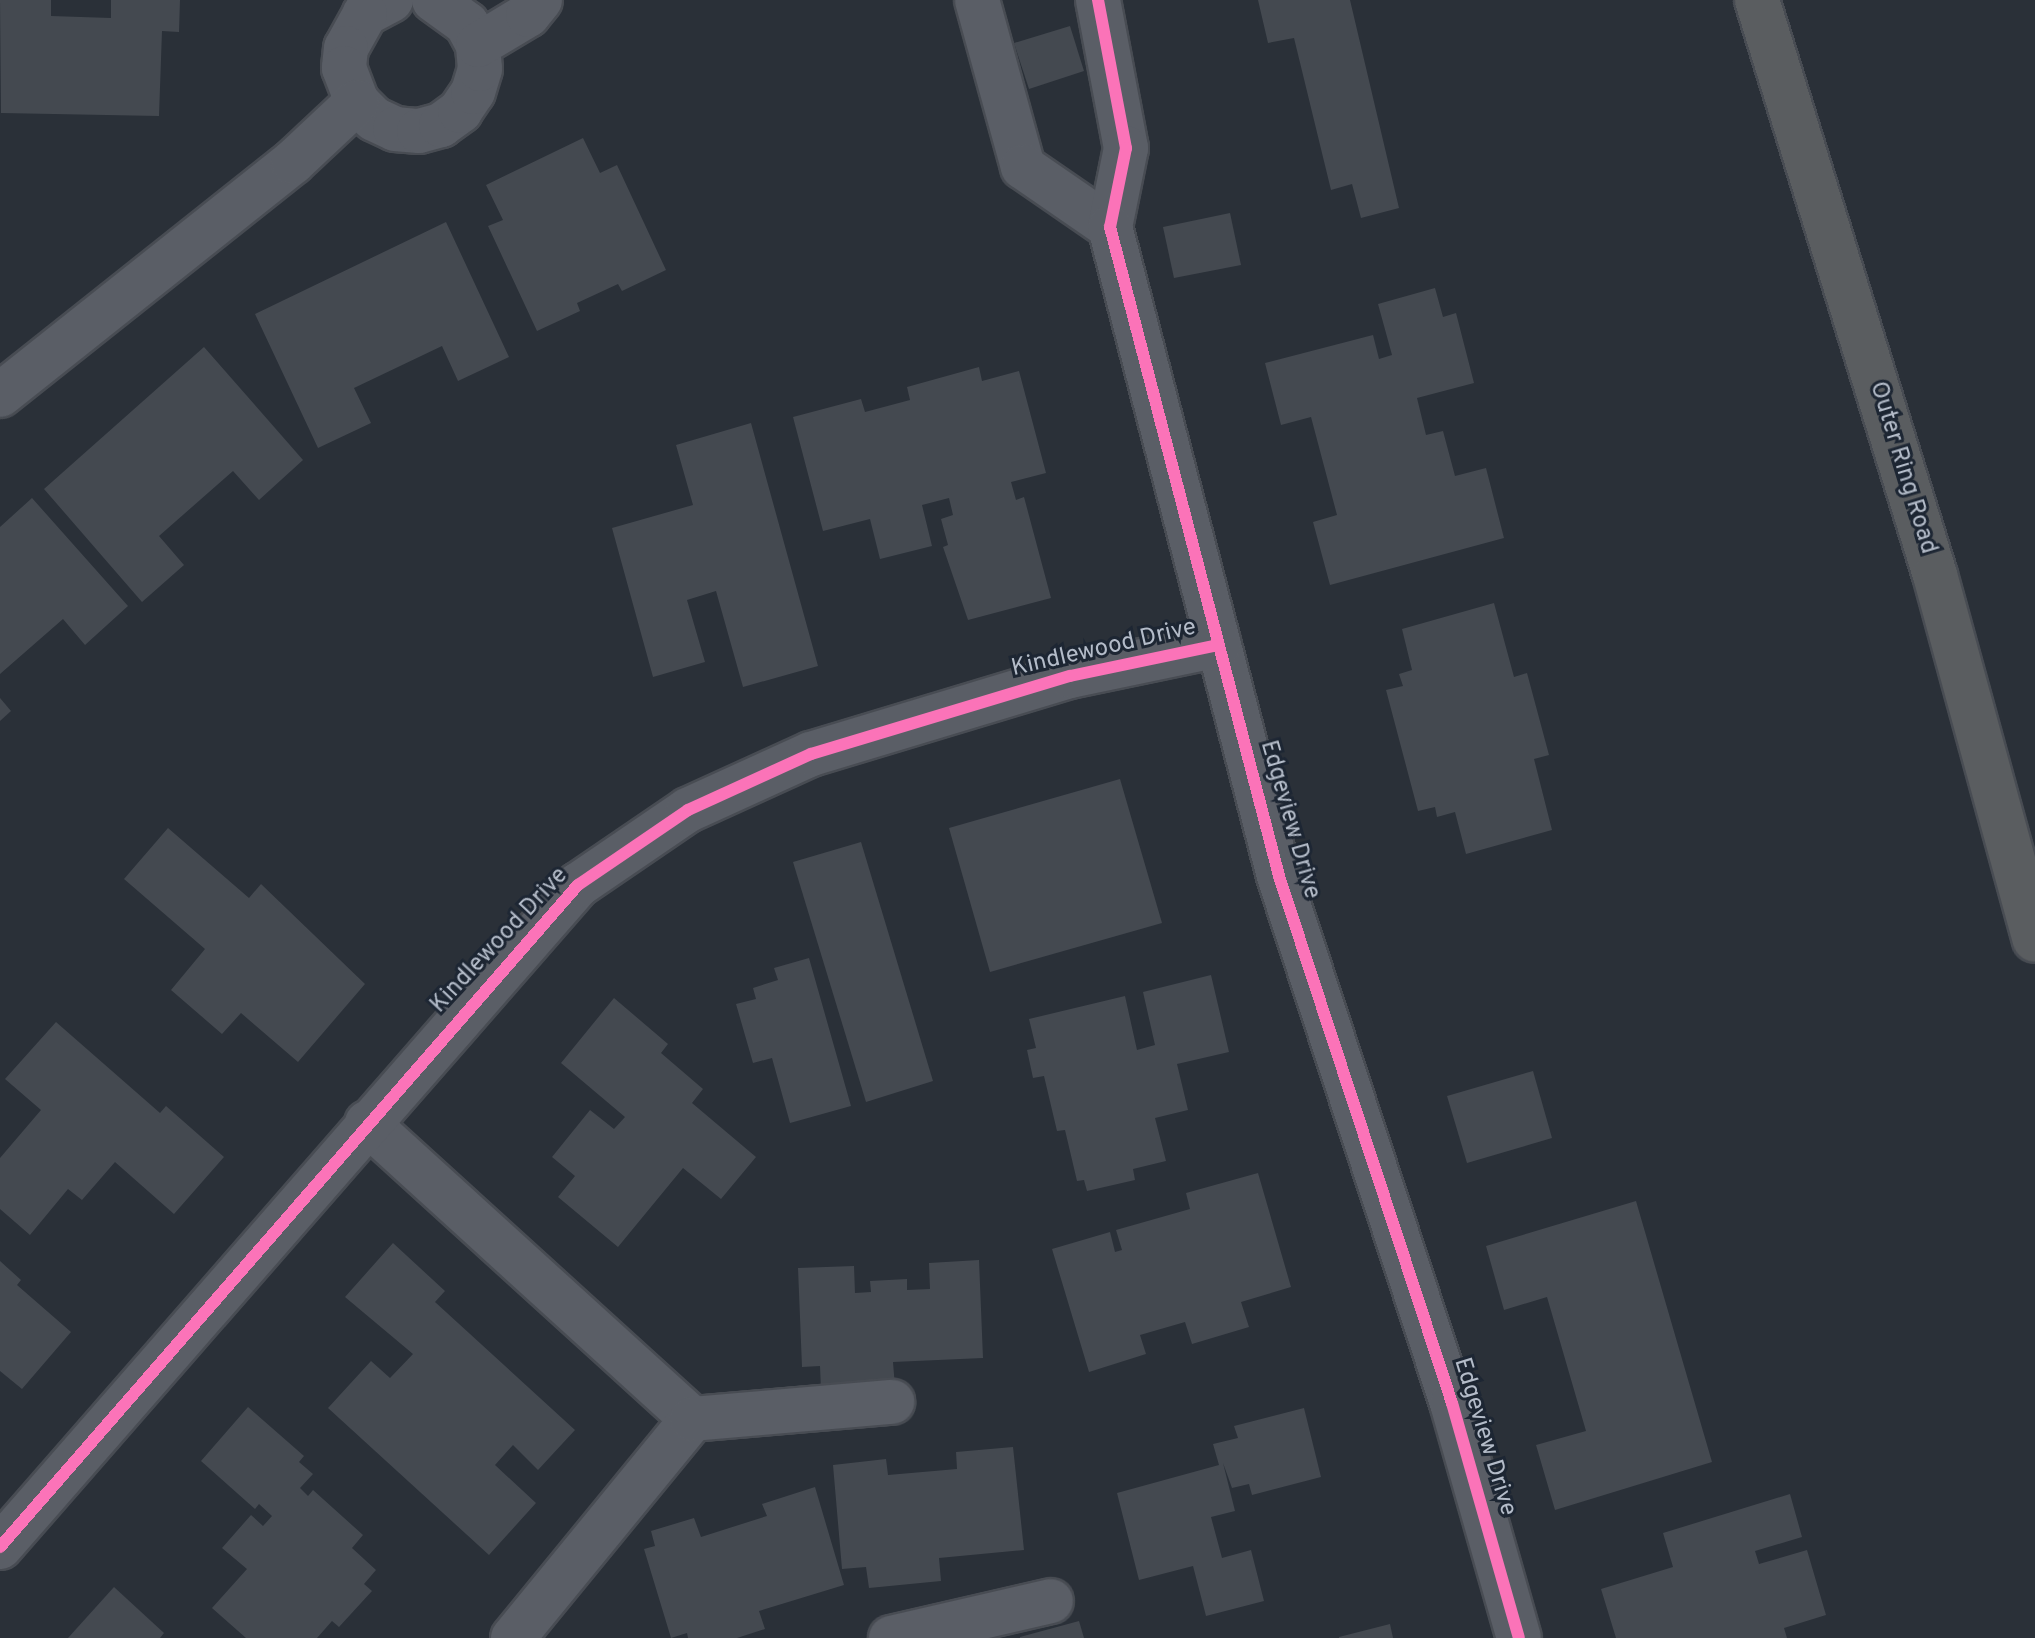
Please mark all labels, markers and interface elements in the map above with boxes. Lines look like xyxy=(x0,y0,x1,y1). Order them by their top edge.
street label: Outer Ring Road xyxy=(1862,378,1942,558)
street label: Kindlewood Drive xyxy=(1009,614,1199,684)
street label: Edgeview Drive xyxy=(1253,737,1325,903)
street label: Kindlewood Drive xyxy=(425,862,575,1020)
street label: Edgeview Drive xyxy=(1446,1355,1522,1519)

